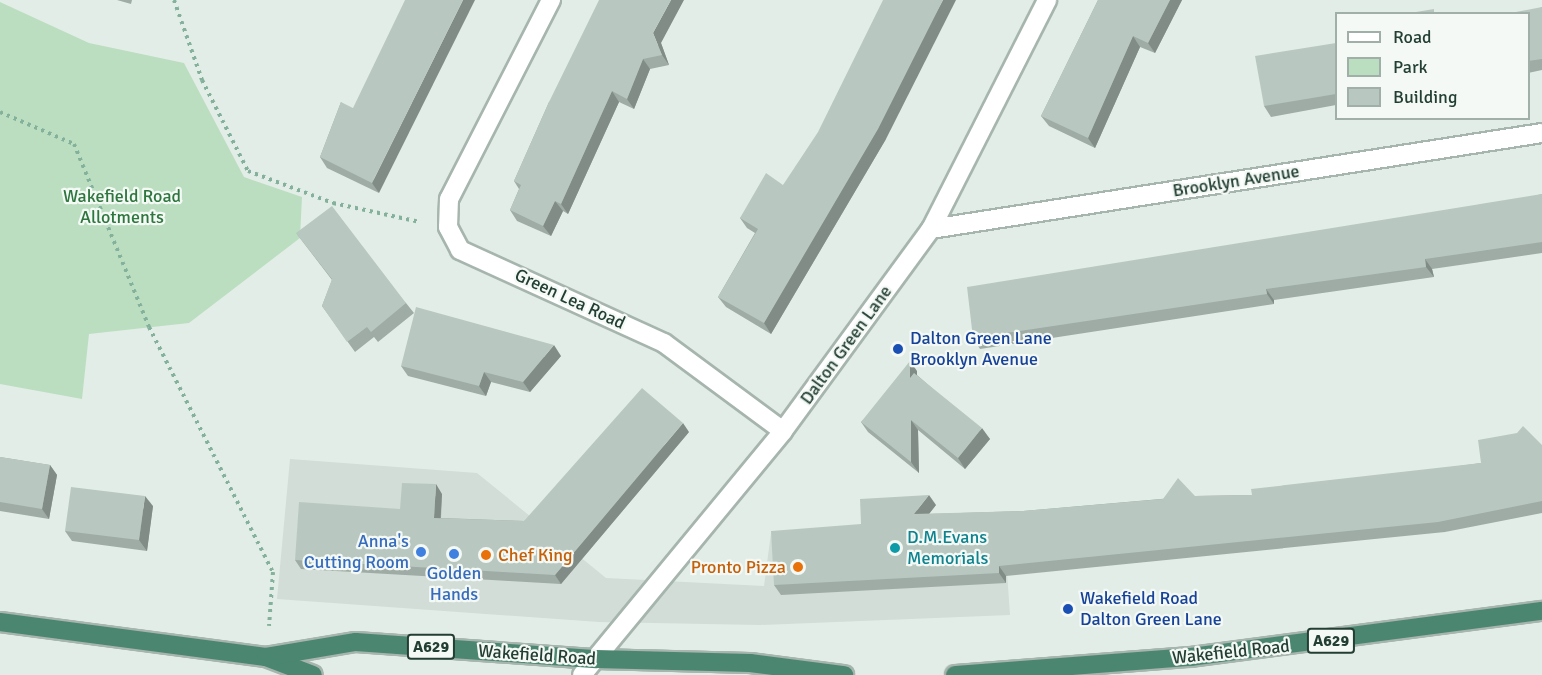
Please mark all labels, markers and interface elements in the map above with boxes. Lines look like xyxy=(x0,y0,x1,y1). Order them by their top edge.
legend xyxy=(1335,12,1530,120)
text: Road xyxy=(1393,26,1432,48)
text: Park xyxy=(1393,56,1428,78)
text: Building xyxy=(1393,86,1457,108)
street label: Brooklyn Avenue xyxy=(1171,160,1301,202)
park label: Wakefield Road Allotments xyxy=(63,186,181,228)
street label: Green Lea Road xyxy=(511,264,629,334)
street label: Dalton Green Lane xyxy=(796,281,896,409)
place label: Dalton Green Lane Brooklyn Avenue xyxy=(910,328,1052,370)
marker: Dalton Green Lane Brooklyn Avenue xyxy=(891,342,905,356)
place label: D.M.Evans Memorials xyxy=(907,527,988,570)
place label: Anna's Cutting Room xyxy=(304,531,409,574)
marker: D.M.Evans Memorials xyxy=(888,541,902,555)
place label: Chef King xyxy=(498,544,573,566)
marker: Anna's Cutting Room xyxy=(414,545,428,559)
marker: Golden Hands xyxy=(447,547,461,561)
marker: Chef King xyxy=(479,548,493,562)
place label: Pronto Pizza xyxy=(691,556,786,578)
marker: Pronto Pizza xyxy=(791,560,805,574)
place label: Golden Hands xyxy=(427,563,481,606)
place label: Wakefield Road Dalton Green Lane xyxy=(1080,588,1222,630)
marker: Wakefield Road Dalton Green Lane xyxy=(1061,602,1075,616)
road number: A629 xyxy=(1306,628,1356,654)
road number: A629 xyxy=(406,634,456,660)
street label: Wakefield Road xyxy=(1171,635,1291,669)
street label: Wakefield Road xyxy=(477,640,597,670)

